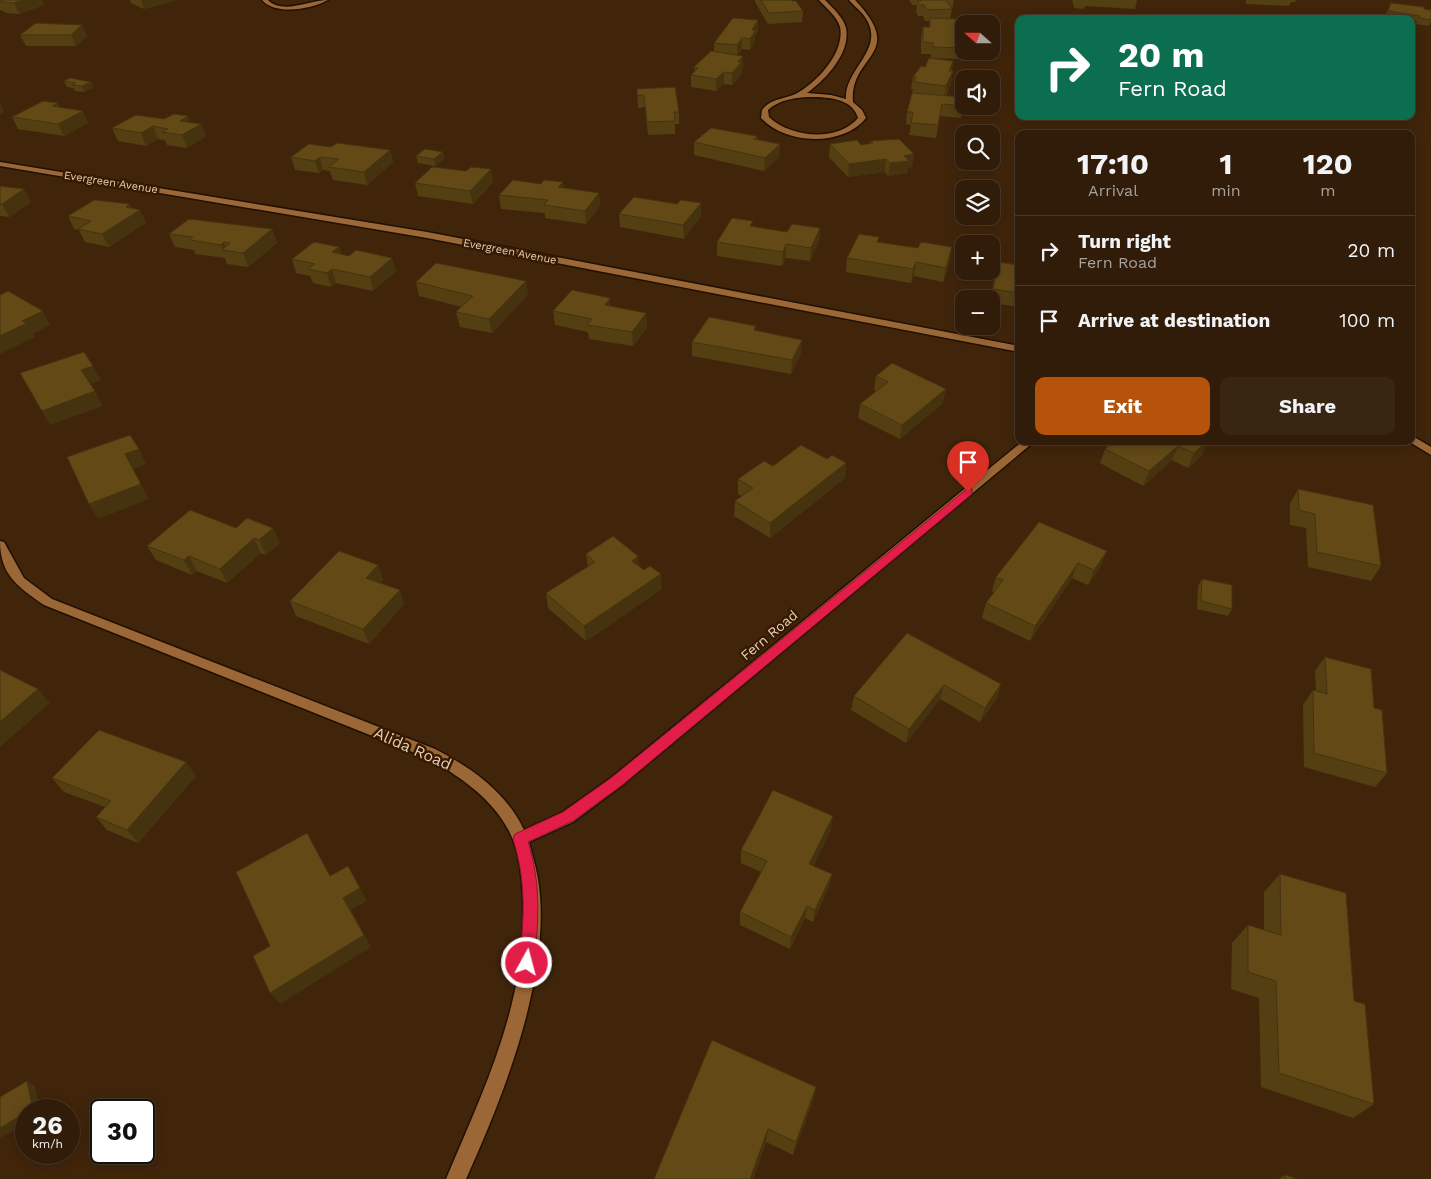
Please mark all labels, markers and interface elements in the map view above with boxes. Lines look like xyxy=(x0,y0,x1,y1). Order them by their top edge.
north arrow xyxy=(955,15,1000,60)
map controls xyxy=(955,15,1000,335)
text: 20 m xyxy=(1118,34,1204,76)
icon: right xyxy=(1035,35,1100,100)
button: sound xyxy=(955,70,1000,115)
text: Fern Road xyxy=(1118,76,1227,101)
button: search xyxy=(955,125,1000,170)
text: 17:10 xyxy=(1077,146,1149,181)
text: 1 xyxy=(1219,146,1232,181)
text: 120 xyxy=(1303,146,1353,181)
street label: Evergreen Avenue xyxy=(63,169,159,196)
button: layers xyxy=(955,180,1000,225)
text: Arrival xyxy=(1088,181,1138,200)
text: min xyxy=(1211,181,1241,200)
text: m xyxy=(1320,181,1335,200)
text: Turn right xyxy=(1078,230,1171,253)
button: + xyxy=(955,235,1000,280)
street label: Evergreen Avenue xyxy=(462,236,558,267)
icon: right xyxy=(1035,237,1063,265)
text: 20 m xyxy=(1348,239,1395,262)
text: Fern Road xyxy=(1078,253,1157,272)
button: − xyxy=(955,290,1000,335)
icon: arrive xyxy=(1035,307,1063,335)
text: Arrive at destination xyxy=(1078,309,1270,332)
text: 100 m xyxy=(1339,309,1395,332)
button: Exit xyxy=(1035,377,1210,435)
button: Share xyxy=(1220,377,1395,435)
pin xyxy=(947,441,989,492)
icon: arrive xyxy=(954,448,982,476)
street label: Fern Road xyxy=(737,607,801,663)
street label: Alida Road xyxy=(371,723,455,774)
position arrow xyxy=(500,936,552,988)
speed limit sign: 30 xyxy=(90,1099,155,1164)
text: 26 xyxy=(32,1111,63,1140)
text: km/h xyxy=(32,1137,63,1151)

